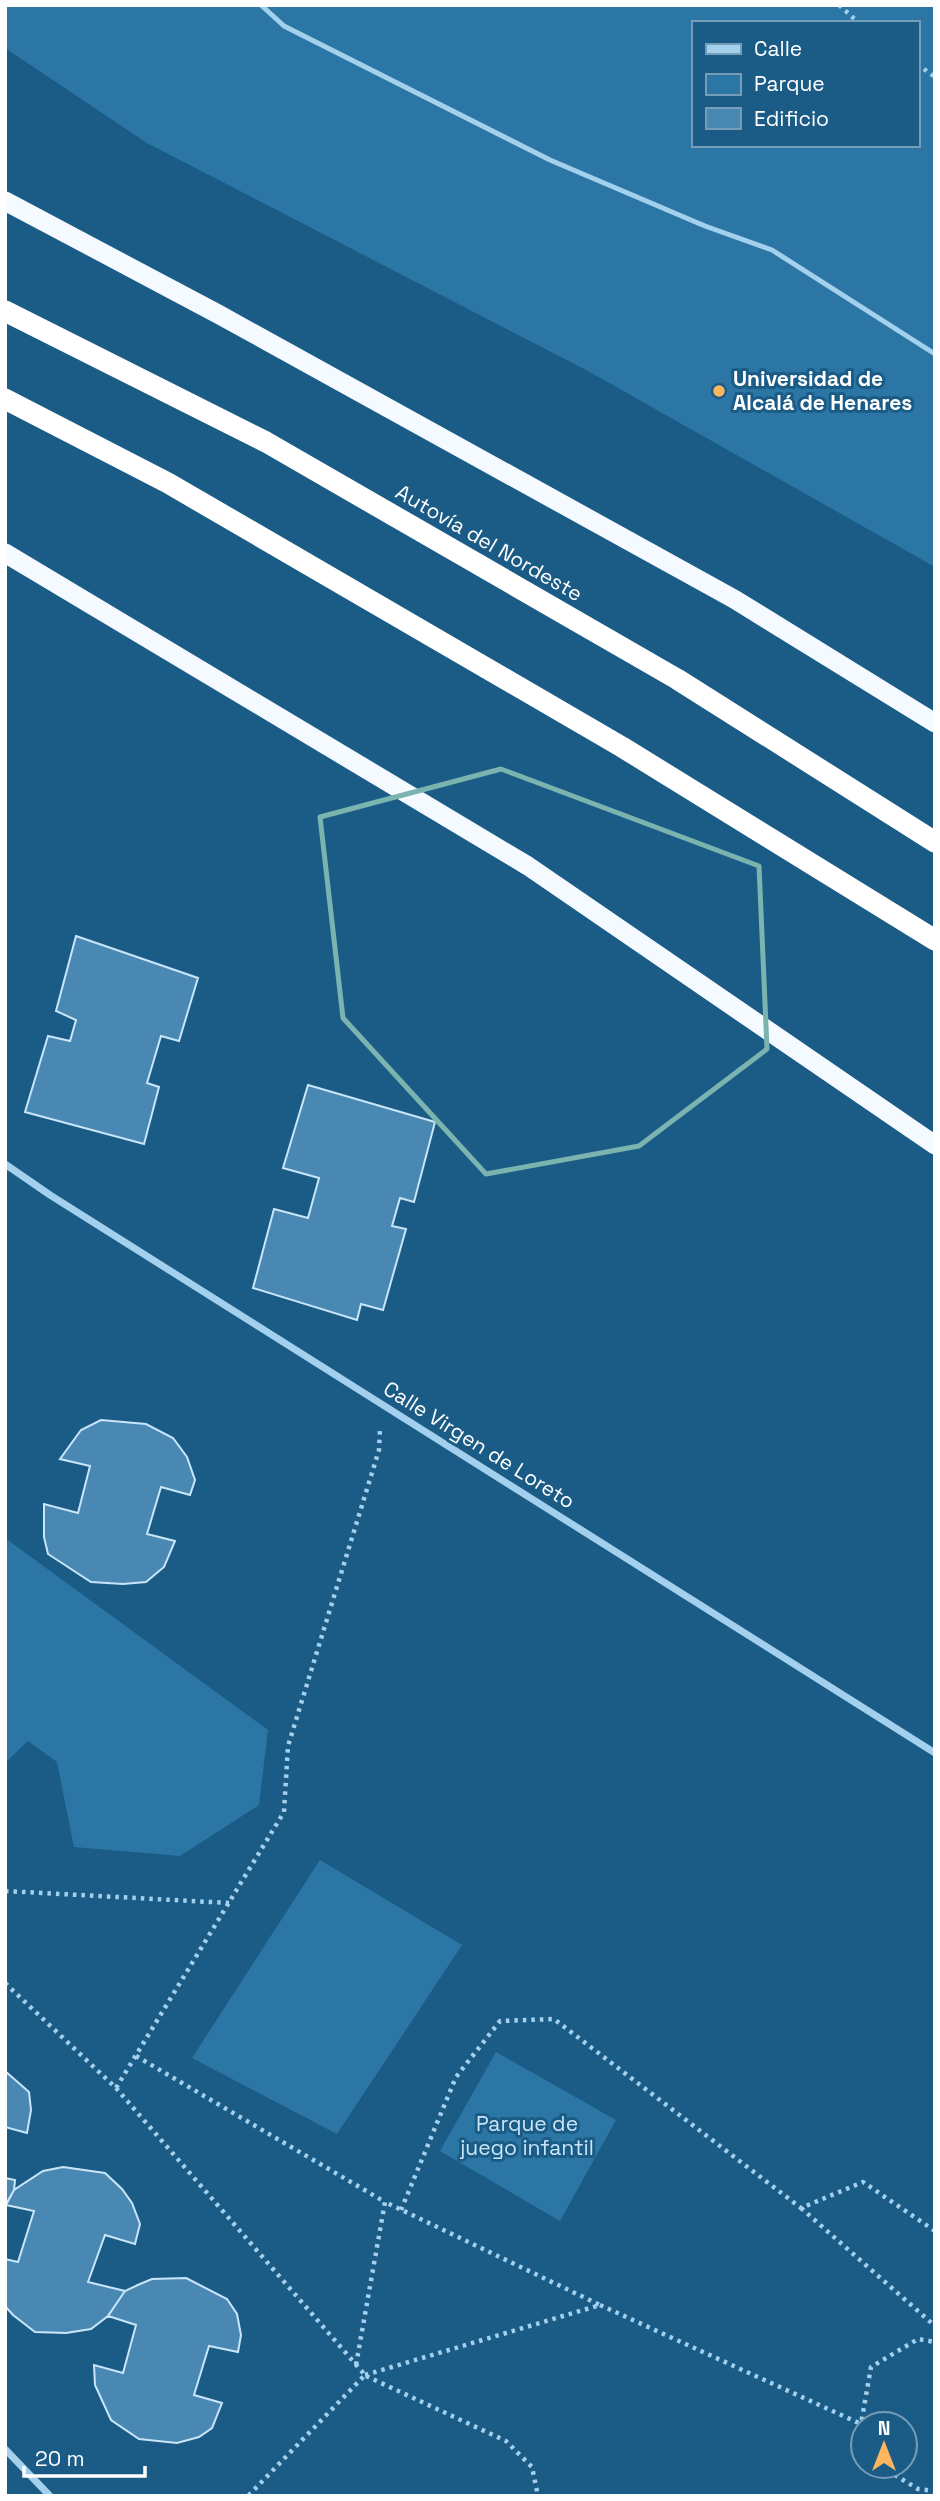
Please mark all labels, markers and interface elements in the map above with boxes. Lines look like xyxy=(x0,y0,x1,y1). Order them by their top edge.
legend xyxy=(692,21,919,147)
text: Calle xyxy=(754,35,802,62)
text: Parque xyxy=(754,70,825,97)
text: Edificio xyxy=(754,105,829,132)
place label: Universidad de Alcalá de Henares xyxy=(733,365,912,416)
marker: Universidad de Alcalá de Henares xyxy=(711,383,727,399)
street label: Autovía del Nordeste xyxy=(391,478,588,607)
street label: Calle Virgen de Loreto xyxy=(378,1375,580,1515)
park label: Parque de juego infantil xyxy=(459,2110,594,2161)
north arrow xyxy=(849,2410,919,2480)
text: N xyxy=(878,2416,890,2441)
scale bar xyxy=(24,2434,145,2478)
text: 20 m xyxy=(35,2445,85,2472)

